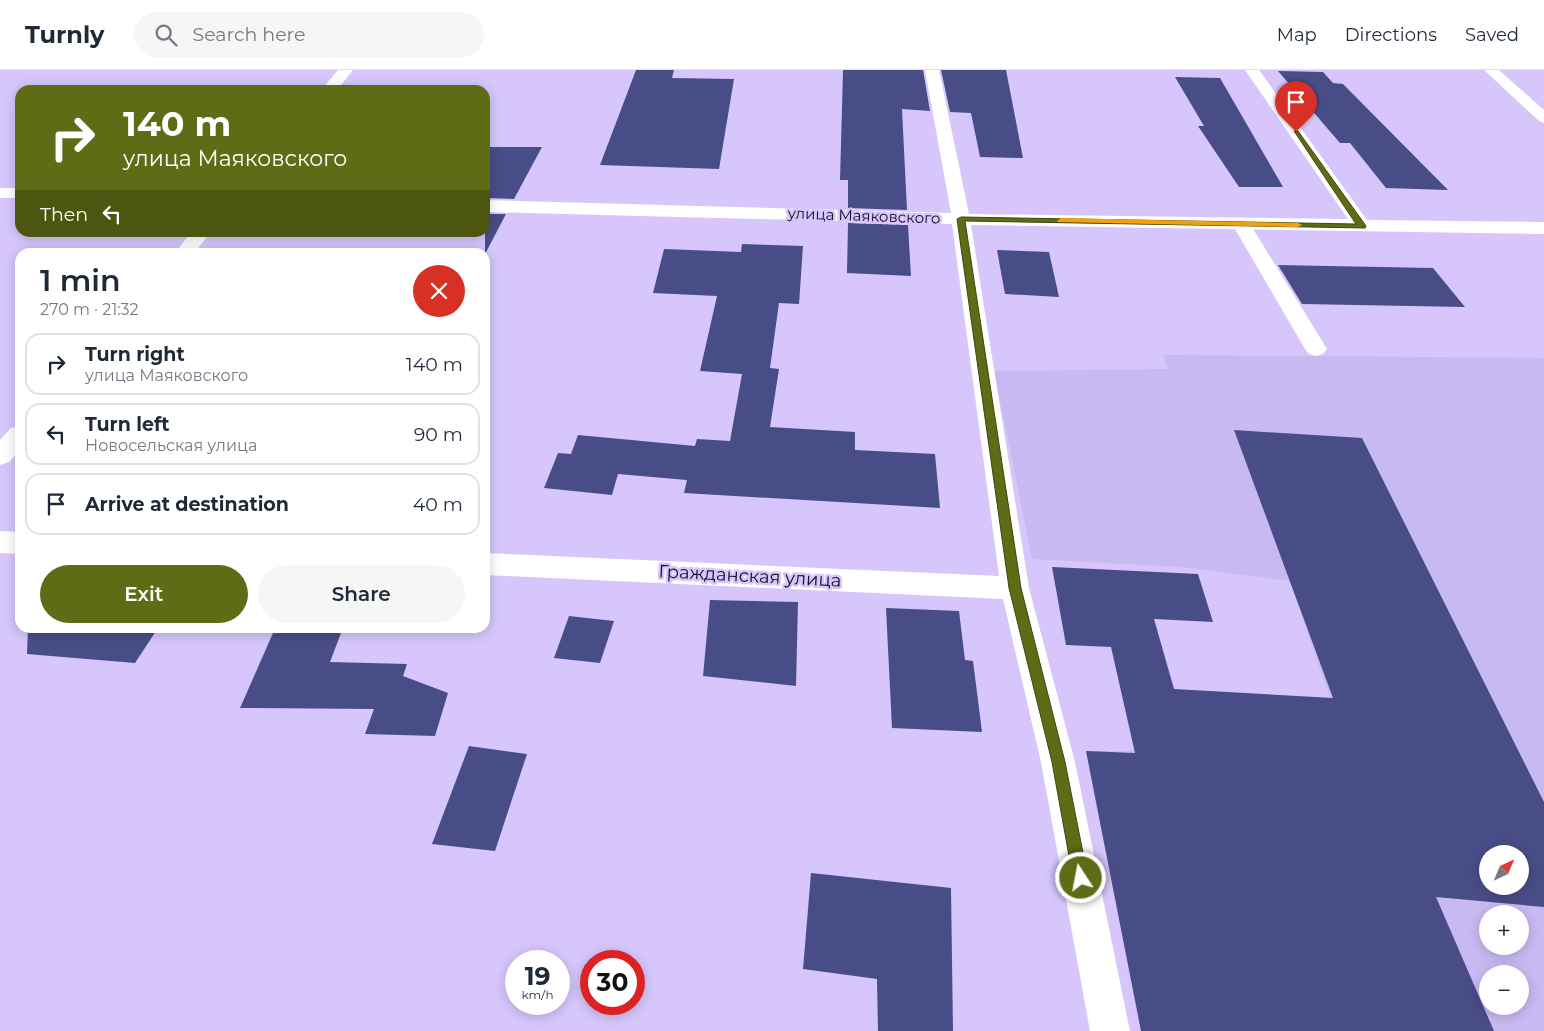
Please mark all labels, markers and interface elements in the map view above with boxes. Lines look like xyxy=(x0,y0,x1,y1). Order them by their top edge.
search box xyxy=(134,12,484,57)
text: Turnly xyxy=(25,20,104,49)
icon: search xyxy=(152,21,180,49)
text: Search here xyxy=(192,23,305,46)
text: Map xyxy=(1277,24,1317,46)
text: Directions xyxy=(1345,24,1437,46)
text: Saved xyxy=(1465,24,1519,46)
pin xyxy=(1275,81,1317,132)
icon: arrive xyxy=(1282,88,1310,116)
text: 140 m xyxy=(123,102,231,145)
icon: right xyxy=(40,105,105,170)
text: улица Маяковского xyxy=(123,145,347,172)
icon: left xyxy=(98,200,126,228)
text: Then xyxy=(40,203,88,226)
street label: улица Маяковского xyxy=(786,203,941,228)
text: 1 min xyxy=(40,262,121,299)
button: close xyxy=(413,265,465,317)
text: 270 m · 21:32 xyxy=(40,300,139,319)
text: Turn right xyxy=(85,343,185,366)
icon: right xyxy=(42,350,70,378)
text: 140 m xyxy=(406,353,463,376)
text: улица Маяковского xyxy=(85,366,248,385)
text: Turn left xyxy=(85,413,170,436)
icon: left xyxy=(42,420,70,448)
text: 90 m xyxy=(414,423,463,446)
text: Новосельская улица xyxy=(85,436,257,455)
icon: arrive xyxy=(42,490,70,518)
text: Arrive at destination xyxy=(85,493,289,516)
text: 40 m xyxy=(413,493,463,516)
street label: Гражданская улица xyxy=(658,560,842,592)
button: Exit xyxy=(40,565,248,623)
button: Share xyxy=(258,565,465,623)
north arrow xyxy=(1479,845,1529,895)
map controls xyxy=(1479,845,1529,1015)
position arrow xyxy=(1054,851,1106,903)
button: + xyxy=(1479,905,1529,955)
speed limit sign: 30 xyxy=(580,950,645,1015)
text: 19 xyxy=(525,961,550,991)
button: − xyxy=(1479,965,1529,1015)
text: km/h xyxy=(521,987,554,1002)

